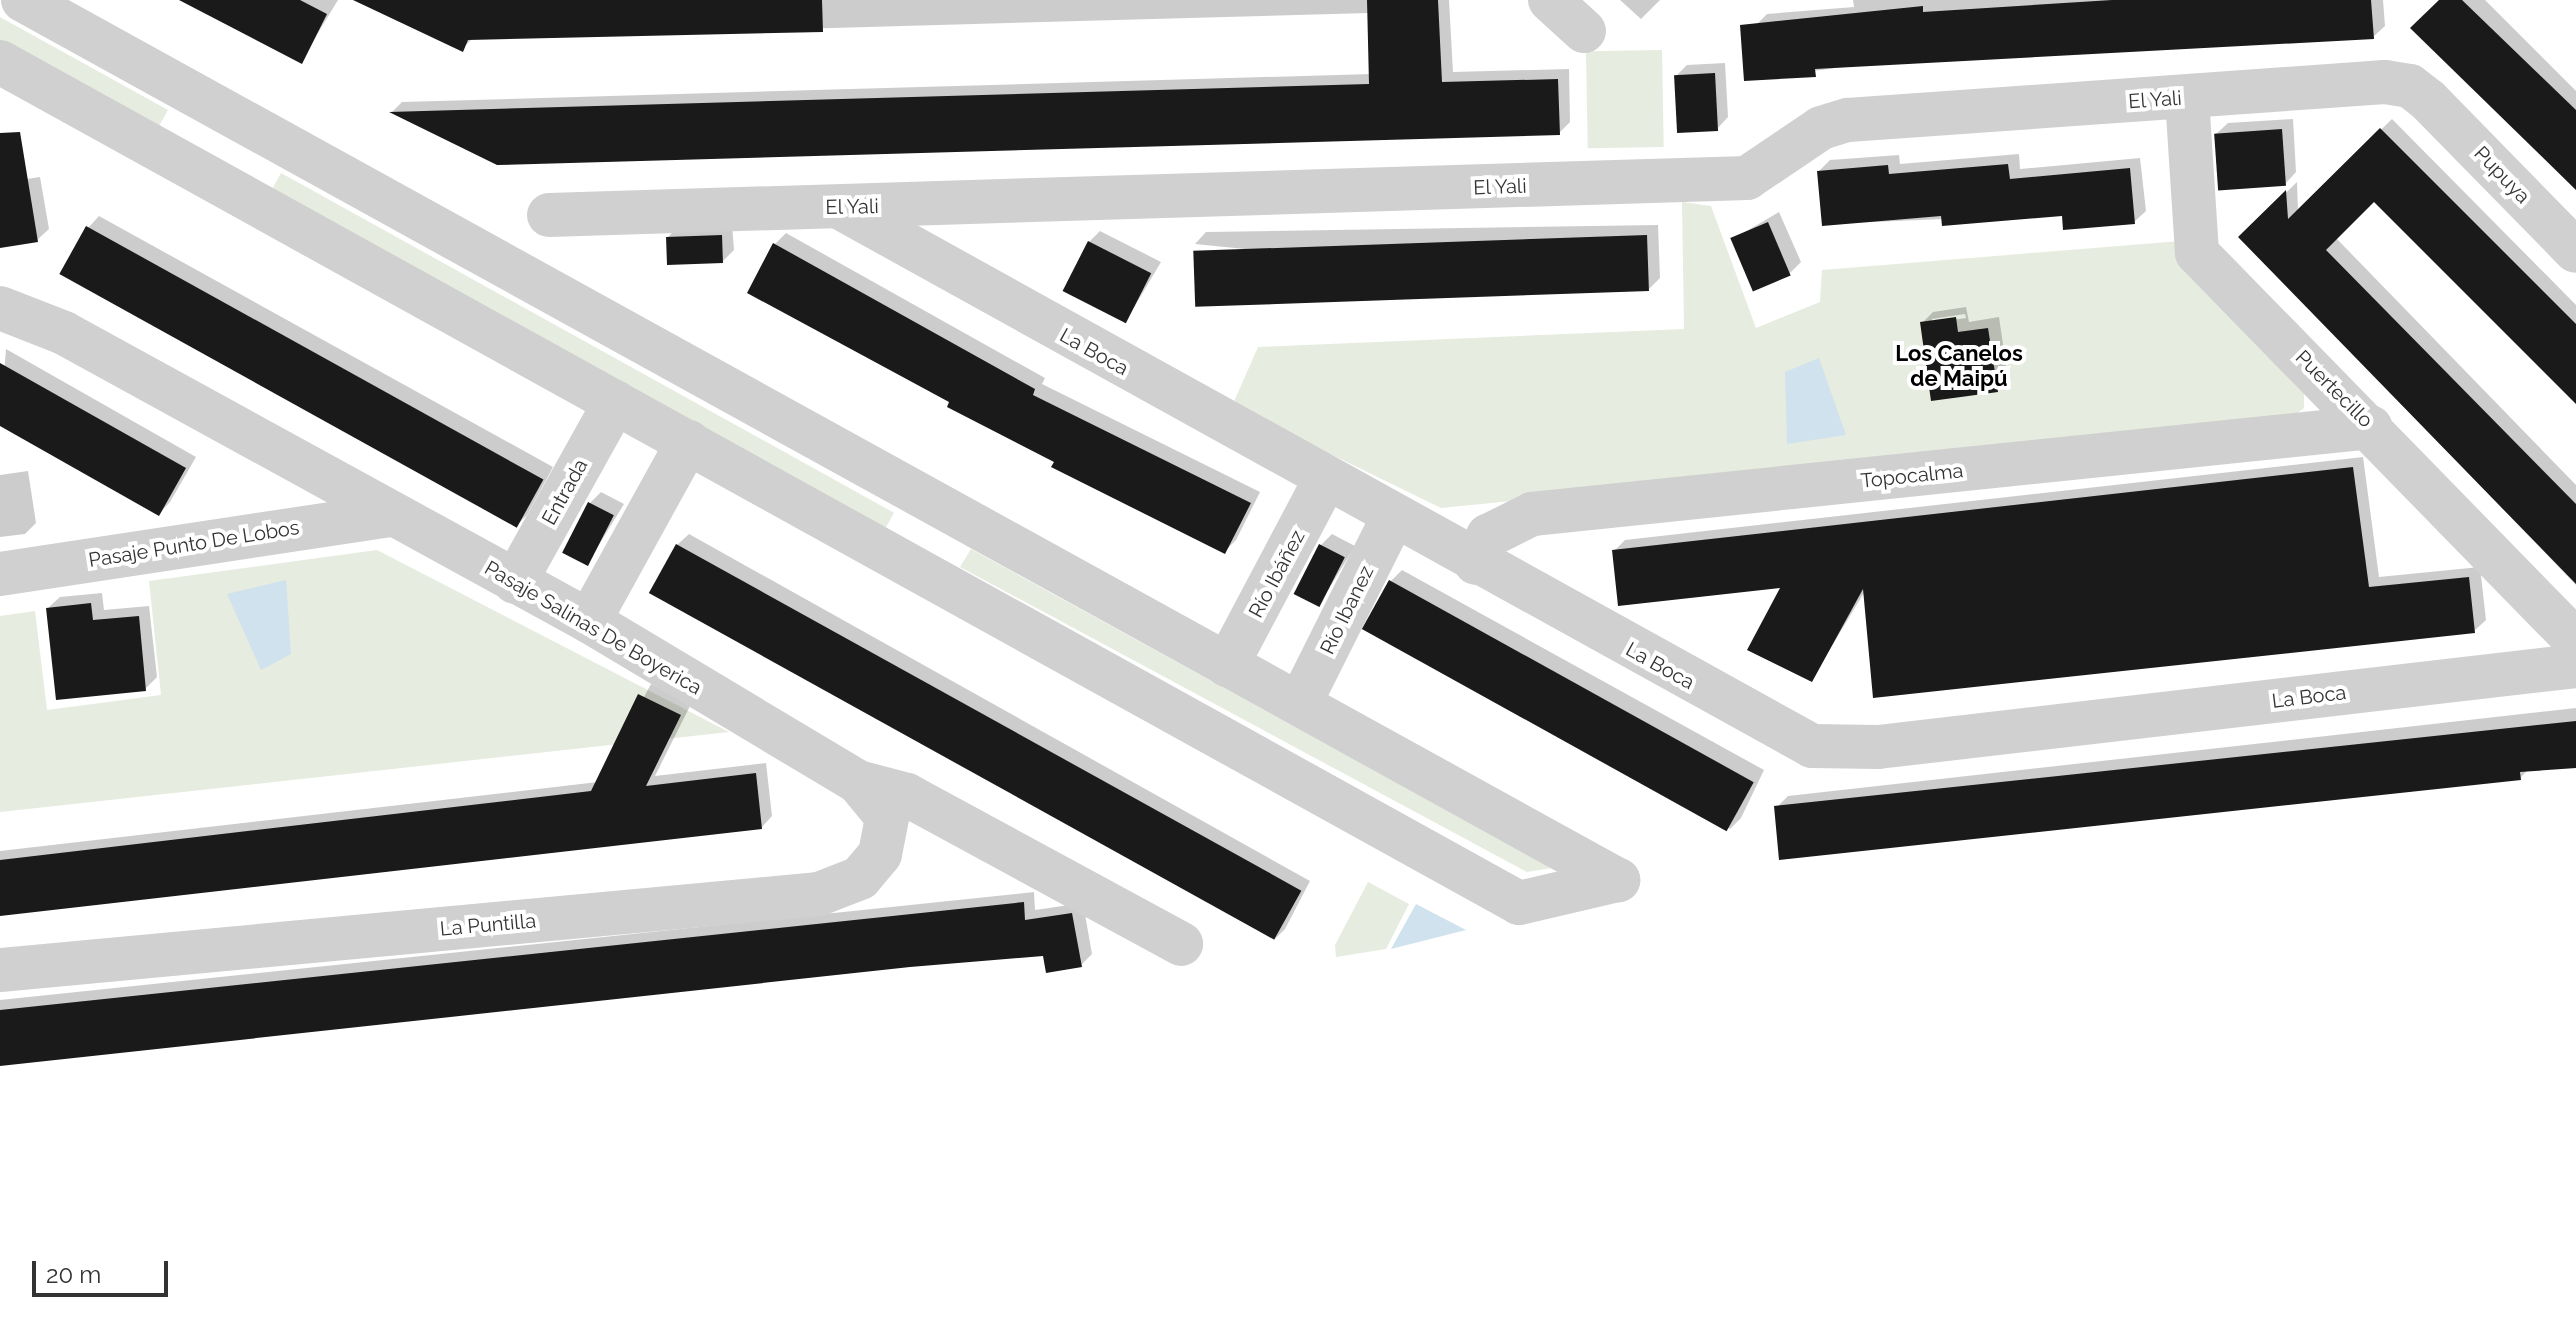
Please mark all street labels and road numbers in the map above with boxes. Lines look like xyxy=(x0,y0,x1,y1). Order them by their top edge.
street label: El Yali xyxy=(2127,86,2183,114)
street label: Pupuya xyxy=(2469,141,2535,209)
street label: El Yali xyxy=(1472,174,1528,200)
street label: El Yali xyxy=(824,195,880,219)
street label: La Boca xyxy=(1055,323,1133,381)
street label: Puertecillo xyxy=(2290,345,2378,433)
street label: Entrada xyxy=(537,455,593,529)
street label: Topocalma xyxy=(1860,459,1964,493)
street label: Pasaje Punto De Lobos xyxy=(87,515,301,573)
street label: Río Ibáñez xyxy=(1244,526,1310,622)
street label: Pasaje Salinas De Boyerica xyxy=(480,556,706,700)
street label: Río Ibanez xyxy=(1315,562,1379,658)
street label: La Boca xyxy=(1621,637,1699,695)
street label: La Boca xyxy=(2270,681,2348,713)
street label: La Puntilla xyxy=(439,909,537,941)

